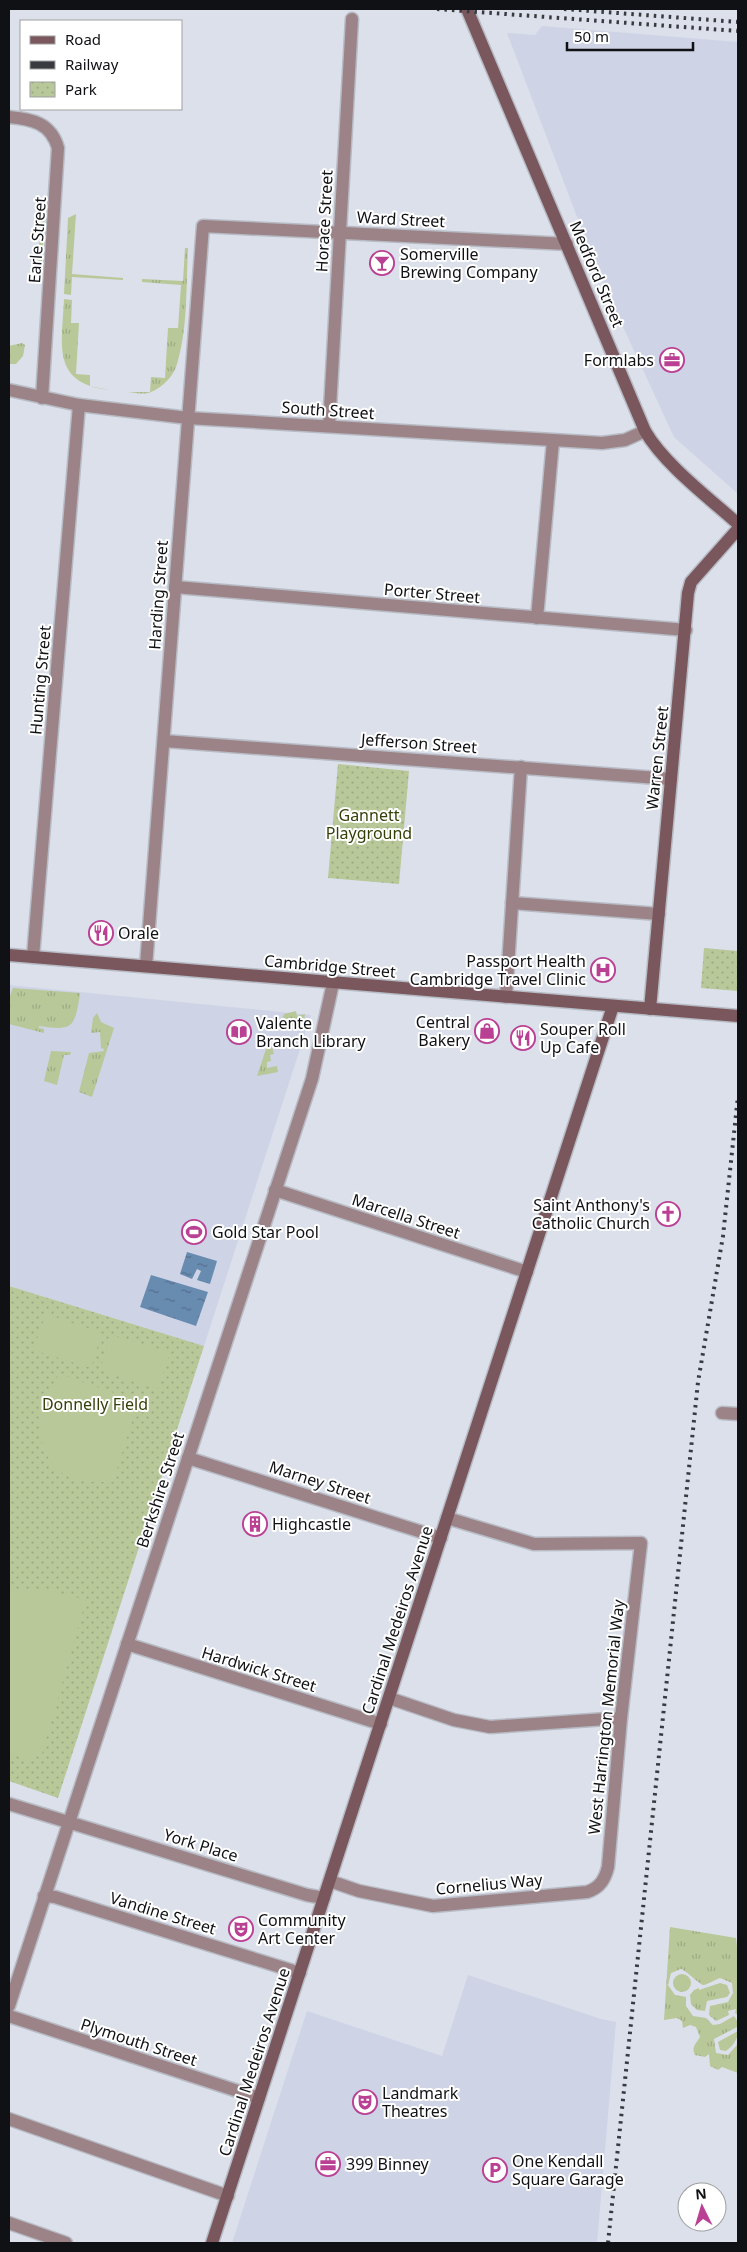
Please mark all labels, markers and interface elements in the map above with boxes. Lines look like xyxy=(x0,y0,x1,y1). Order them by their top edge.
legend xyxy=(20,20,182,110)
scale bar xyxy=(567,20,693,52)
text: 50 m xyxy=(574,26,609,46)
text: Road xyxy=(65,29,101,49)
text: Railway xyxy=(65,54,119,74)
text: Park xyxy=(65,79,97,99)
street label: Horace Street xyxy=(310,169,338,273)
street label: Earle Street xyxy=(23,196,51,284)
street label: Ward Street xyxy=(356,206,446,232)
street label: Medford Street xyxy=(565,217,629,331)
place label: Somerville Brewing Company xyxy=(400,243,538,283)
bar icon: Somerville Brewing Company xyxy=(369,250,395,276)
office icon: Formlabs xyxy=(659,347,685,373)
place label: Formlabs xyxy=(584,349,654,371)
street label: South Street xyxy=(281,396,375,424)
street label: Harding Street xyxy=(143,539,173,650)
street label: Porter Street xyxy=(383,578,481,608)
street label: Hunting Street xyxy=(24,624,56,736)
street label: Warren Street xyxy=(641,705,673,811)
street label: Jefferson Street xyxy=(358,728,478,758)
park label: Gannett Playground xyxy=(326,804,412,844)
restaurant icon: Orale xyxy=(88,920,114,946)
place label: Orale xyxy=(118,922,159,944)
street label: Cambridge Street xyxy=(263,949,397,983)
place label: Passport Health Cambridge Travel Clinic xyxy=(410,950,586,990)
hospital icon: Passport Health Cambridge Travel Clinic xyxy=(590,957,616,983)
place label: Central Bakery xyxy=(416,1011,471,1051)
place label: Valente Branch Library xyxy=(256,1012,367,1052)
shop icon: Central Bakery xyxy=(474,1018,500,1044)
place label: Souper Roll Up Cafe xyxy=(540,1018,626,1058)
library icon: Valente Branch Library xyxy=(226,1019,252,1045)
restaurant icon: Souper Roll Up Cafe xyxy=(510,1025,536,1051)
street label: Marcella Street xyxy=(349,1188,463,1244)
place label: Saint Anthony's Catholic Church xyxy=(532,1194,650,1234)
church icon: Saint Anthony's Catholic Church xyxy=(655,1201,681,1227)
sports icon: Gold Star Pool xyxy=(181,1219,207,1245)
place label: Gold Star Pool xyxy=(212,1221,319,1243)
park label: Donnelly Field xyxy=(42,1393,148,1415)
street label: Berkshire Street xyxy=(131,1429,189,1551)
street label: Marney Street xyxy=(266,1455,374,1509)
building icon: Highcastle xyxy=(242,1511,268,1537)
place label: Highcastle xyxy=(272,1513,351,1535)
street label: Cardinal Medeiros Avenue xyxy=(356,1523,438,1717)
street label: West Harrington Memorial Way xyxy=(583,1597,629,1836)
street label: Hardwick Street xyxy=(199,1641,319,1697)
street label: York Place xyxy=(161,1823,241,1867)
street label: Cornelius Way xyxy=(435,1868,544,1900)
street label: Vandine Street xyxy=(107,1886,219,1940)
place label: Community Art Center xyxy=(258,1909,346,1949)
theatre icon: Community Art Center xyxy=(228,1916,254,1942)
street label: Cardinal Medeiros Avenue xyxy=(213,1965,295,2159)
street label: Plymouth Street xyxy=(78,2013,200,2071)
place label: Landmark Theatres xyxy=(382,2082,459,2122)
theatre icon: Landmark Theatres xyxy=(352,2089,378,2115)
place label: One Kendall Square Garage xyxy=(512,2150,624,2190)
office icon: 399 Binney xyxy=(315,2151,341,2177)
place label: 399 Binney xyxy=(346,2153,430,2175)
parking icon: One Kendall Square Garage xyxy=(482,2157,508,2183)
north arrow xyxy=(677,2182,727,2232)
text: N xyxy=(694,2184,707,2204)

